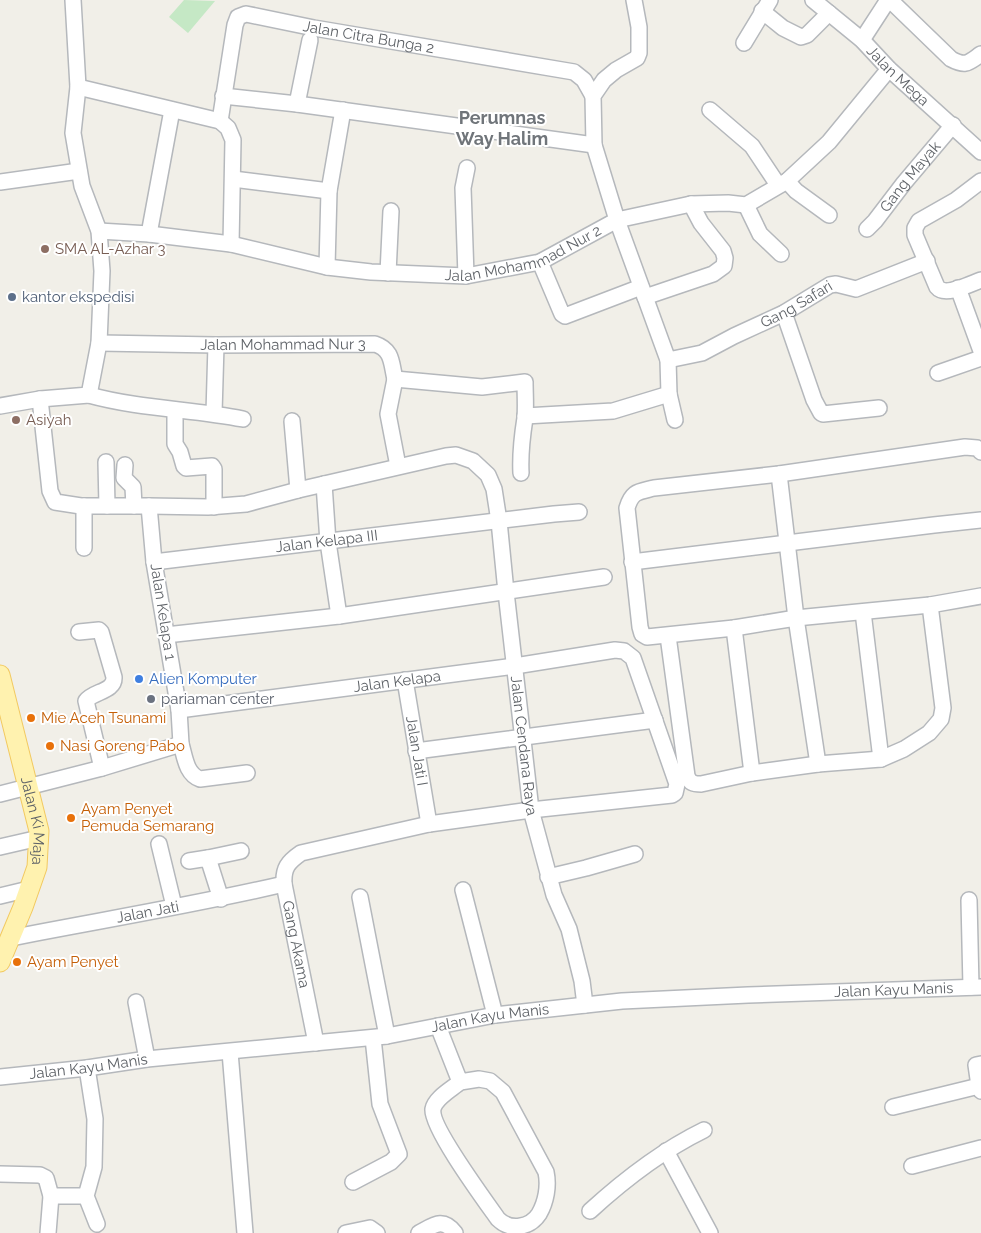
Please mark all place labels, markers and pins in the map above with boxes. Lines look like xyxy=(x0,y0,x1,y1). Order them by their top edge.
place label: SMA AL-Azhar 3 xyxy=(55,240,166,258)
marker: SMA AL-Azhar 3 xyxy=(39,243,51,255)
place label: kantor ekspedisi xyxy=(22,288,135,306)
marker: kantor ekspedisi xyxy=(6,291,18,303)
place label: Asiyah xyxy=(26,411,71,429)
marker: Asiyah xyxy=(10,414,22,426)
place label: Alien Komputer xyxy=(149,670,258,688)
marker: Alien Komputer xyxy=(133,673,145,685)
place label: pariaman center xyxy=(161,690,275,708)
marker: pariaman center xyxy=(145,693,157,705)
place label: Mie Aceh Tsunami xyxy=(41,709,166,727)
marker: Mie Aceh Tsunami xyxy=(25,712,37,724)
place label: Nasi Goreng Pabo xyxy=(60,737,185,755)
marker: Nasi Goreng Pabo xyxy=(44,740,56,752)
place label: Ayam Penyet Pemuda Semarang xyxy=(81,800,214,835)
marker: Ayam Penyet Pemuda Semarang xyxy=(65,812,77,824)
place label: Ayam Penyet xyxy=(27,953,119,971)
marker: Ayam Penyet xyxy=(11,956,23,968)

